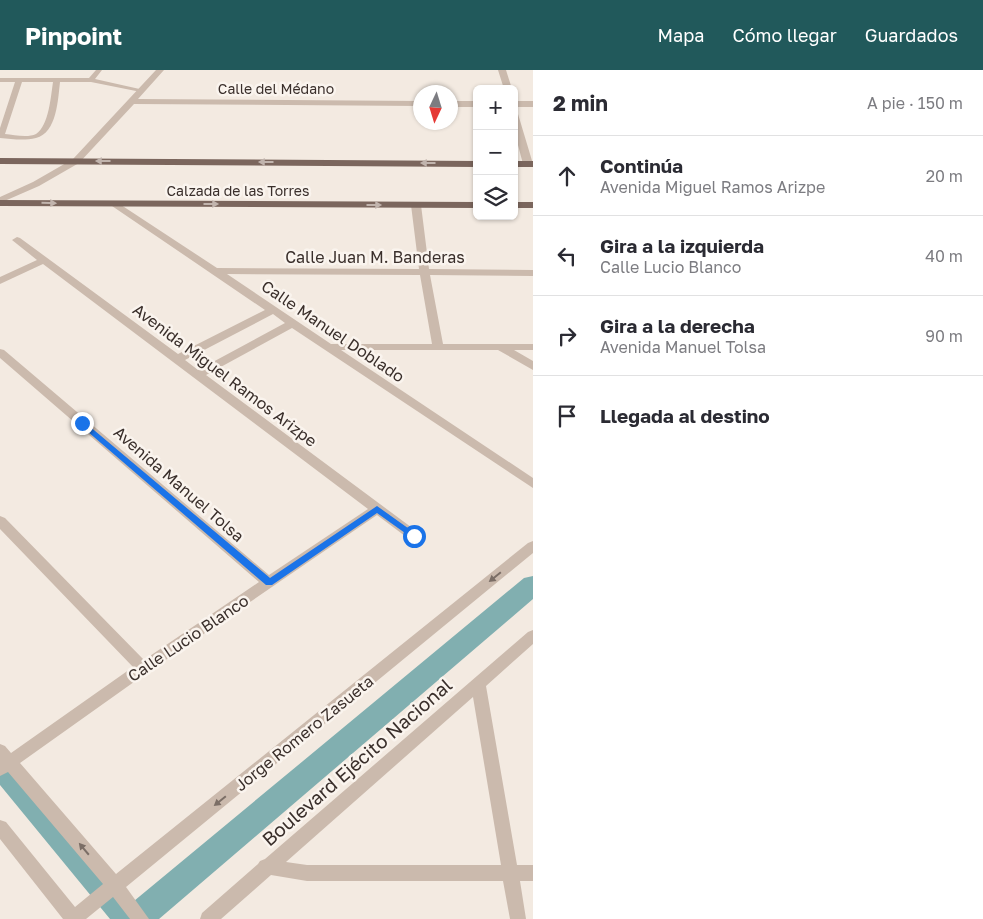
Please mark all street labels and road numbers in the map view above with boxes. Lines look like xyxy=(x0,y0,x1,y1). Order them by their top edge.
street label: Calle del Médano xyxy=(218,80,334,97)
street label: Calzada de las Torres xyxy=(167,182,309,199)
street label: Calle Juan M. Banderas xyxy=(285,247,465,267)
street label: Calle Manuel Doblado xyxy=(258,276,408,386)
street label: Avenida Miguel Ramos Arizpe xyxy=(129,299,321,451)
street label: Avenida Manuel Tolsa xyxy=(110,422,248,546)
street label: Calle Lucio Blanco xyxy=(124,590,252,686)
street label: Jorge Romero Zasueta xyxy=(231,671,377,795)
street label: Boulevard Ejécito Nacional xyxy=(257,673,456,850)

